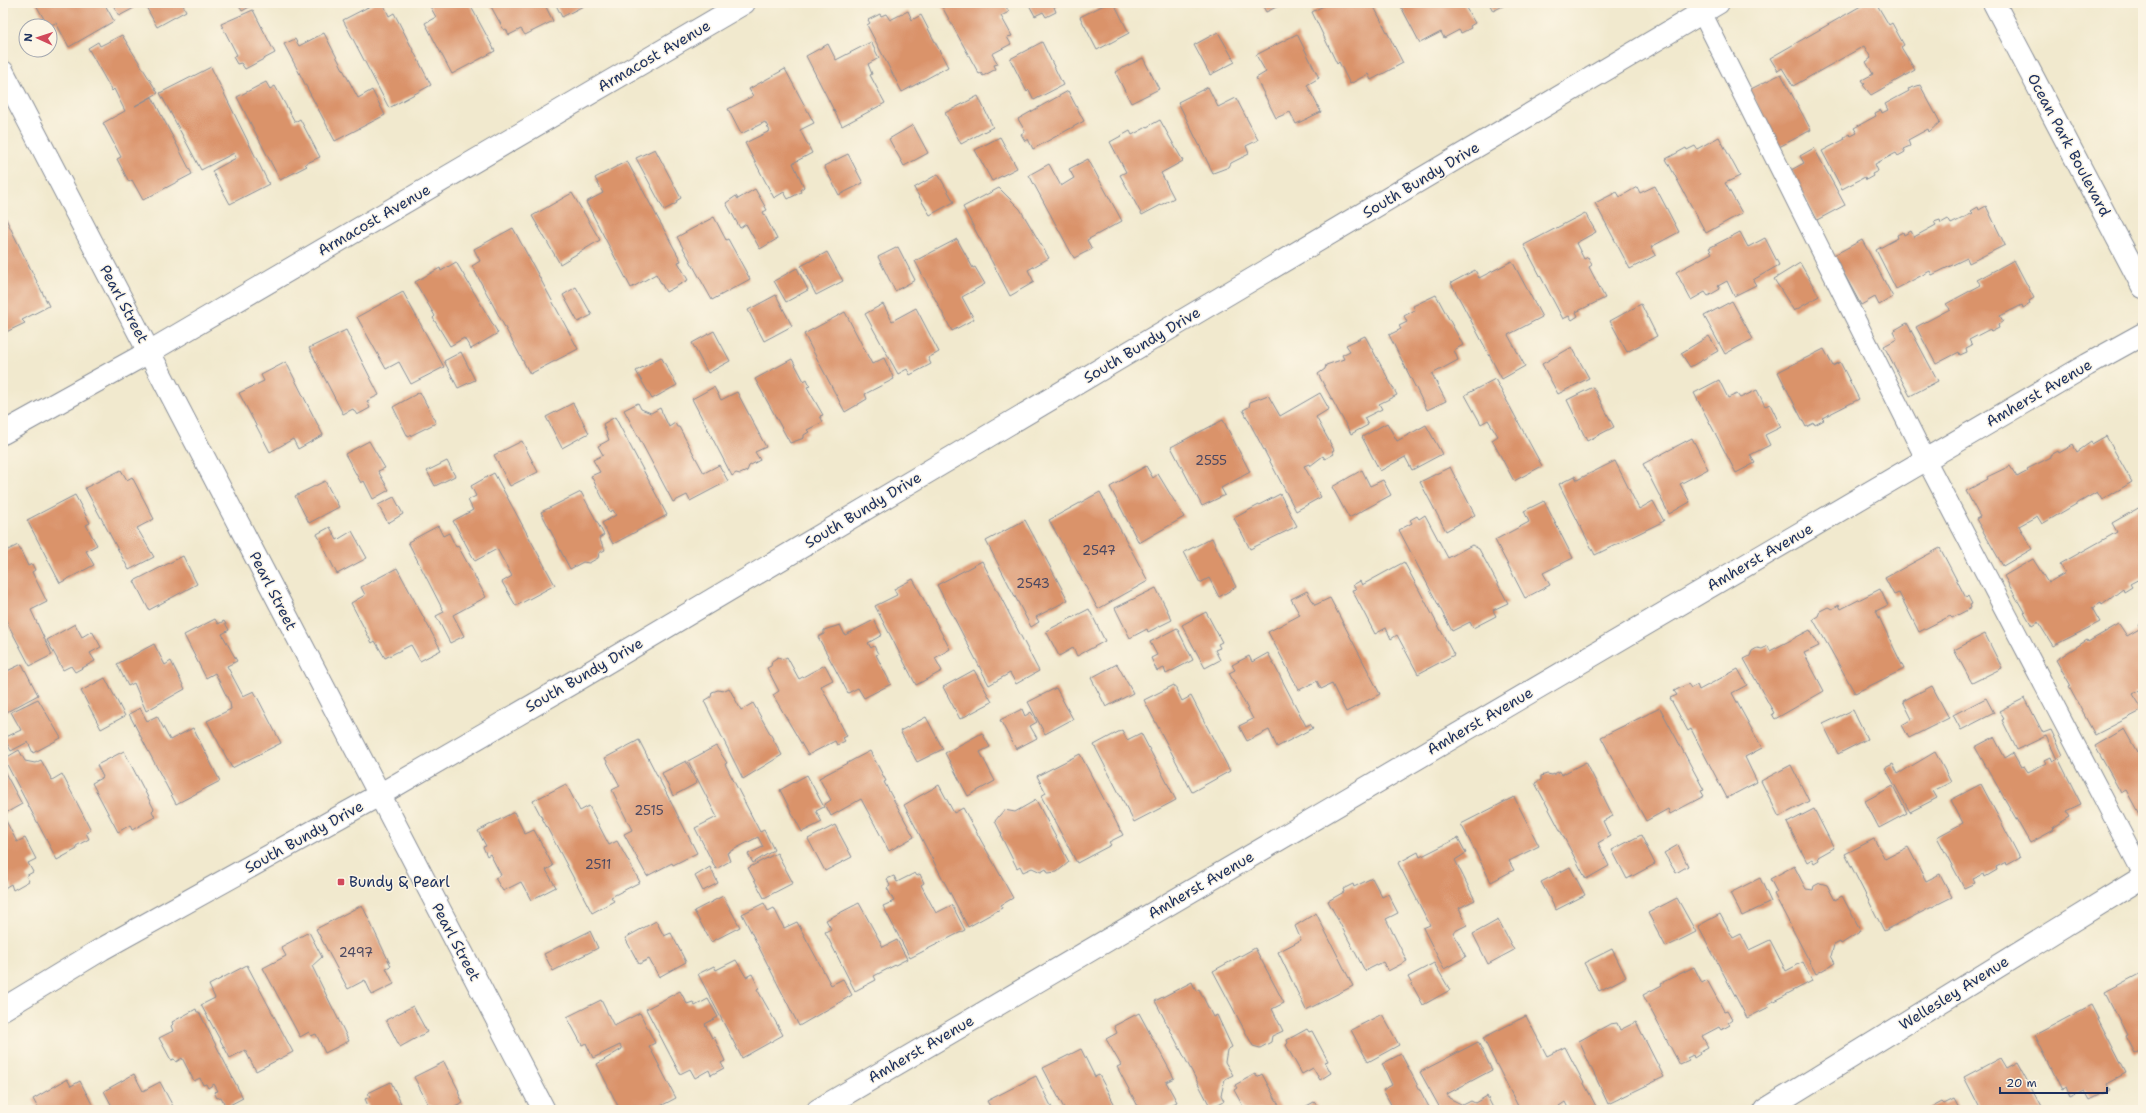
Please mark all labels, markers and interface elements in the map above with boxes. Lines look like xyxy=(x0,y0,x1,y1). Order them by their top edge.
street label: Armacost Avenue xyxy=(594,16,714,96)
north arrow xyxy=(18,18,58,58)
text: N xyxy=(21,32,36,42)
street label: Ocean Park Boulevard xyxy=(2023,70,2115,221)
street label: South Bundy Drive xyxy=(1359,137,1483,223)
street label: Armacost Avenue xyxy=(314,180,434,260)
street label: Pearl Street xyxy=(95,261,153,347)
street label: South Bundy Drive xyxy=(1080,302,1204,388)
street label: Amherst Avenue xyxy=(1982,355,2096,431)
house number: 2555 xyxy=(1195,452,1227,469)
street label: South Bundy Drive xyxy=(801,467,925,553)
street label: Amherst Avenue xyxy=(1703,519,1817,595)
house number: 2547 xyxy=(1082,542,1116,559)
street label: Pearl Street xyxy=(245,548,301,634)
house number: 2543 xyxy=(1016,575,1050,592)
street label: South Bundy Drive xyxy=(521,633,647,717)
street label: Amherst Avenue xyxy=(1423,683,1537,759)
street label: South Bundy Drive xyxy=(241,796,367,878)
house number: 2515 xyxy=(634,802,664,819)
street label: Amherst Avenue xyxy=(1144,847,1258,923)
house number: 2511 xyxy=(585,856,611,873)
place label: Bundy & Pearl xyxy=(349,872,450,892)
marker: Bundy & Pearl xyxy=(336,877,346,887)
street label: Pearl Street xyxy=(427,899,485,985)
house number: 2497 xyxy=(339,944,373,961)
street label: Wellesley Avenue xyxy=(1895,951,2013,1035)
street label: Amherst Avenue xyxy=(864,1011,978,1087)
scale bar xyxy=(2000,1069,2107,1095)
text: 20 m xyxy=(2006,1075,2037,1091)

